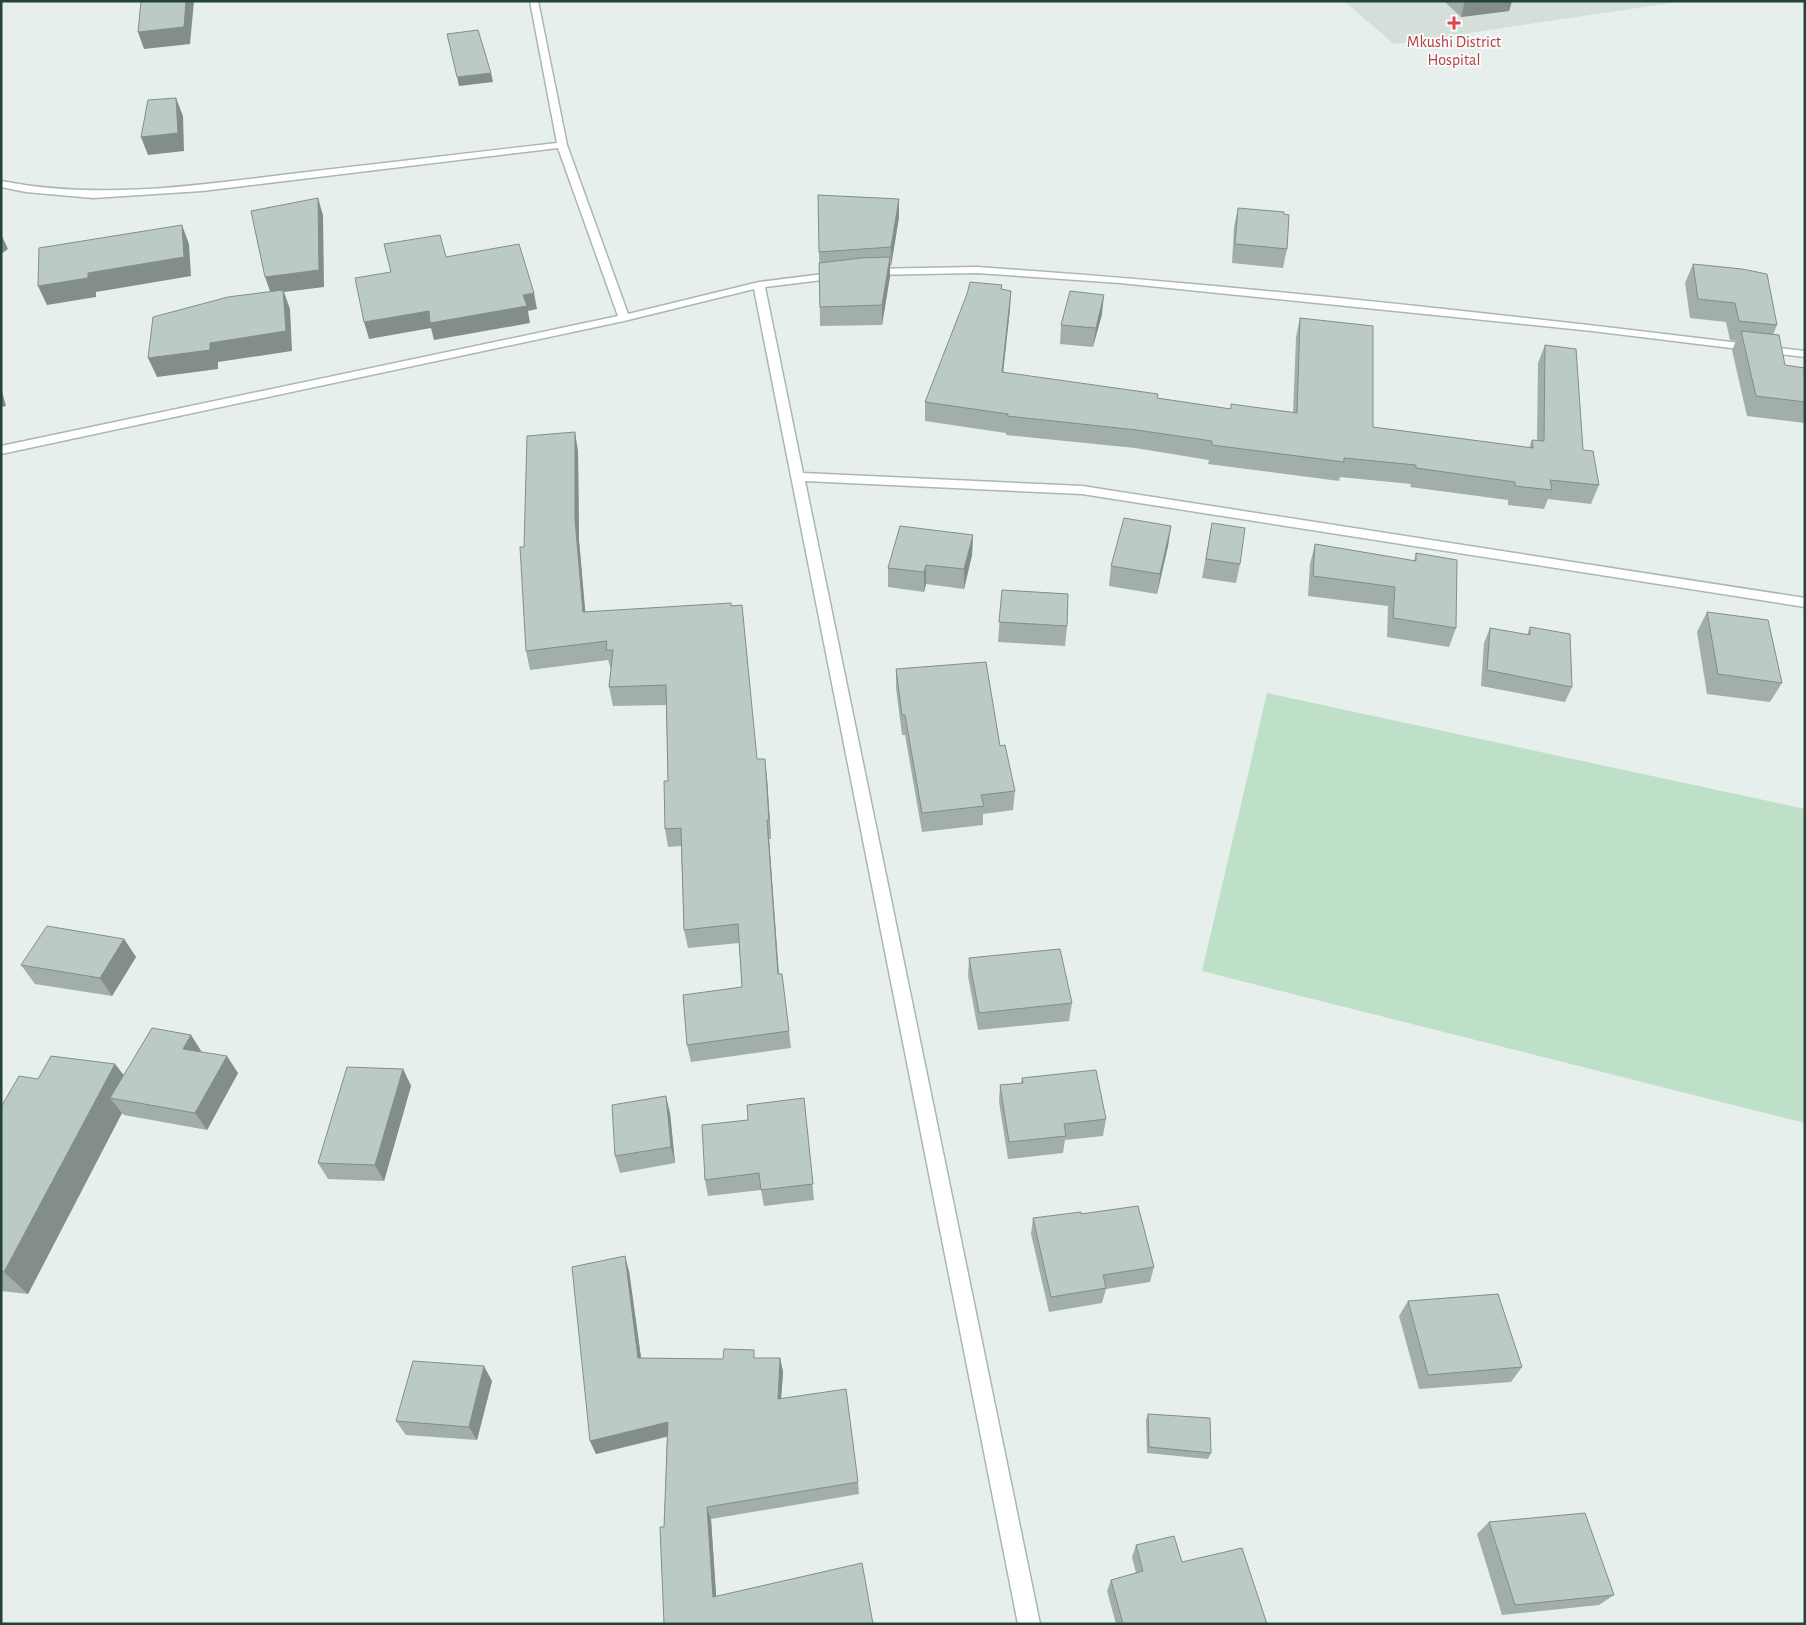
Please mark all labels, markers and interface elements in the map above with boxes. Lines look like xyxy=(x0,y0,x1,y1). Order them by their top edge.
marker: Mkushi District Hospital xyxy=(1447,16,1461,30)
place label: Mkushi District Hospital xyxy=(1407,34,1501,68)

